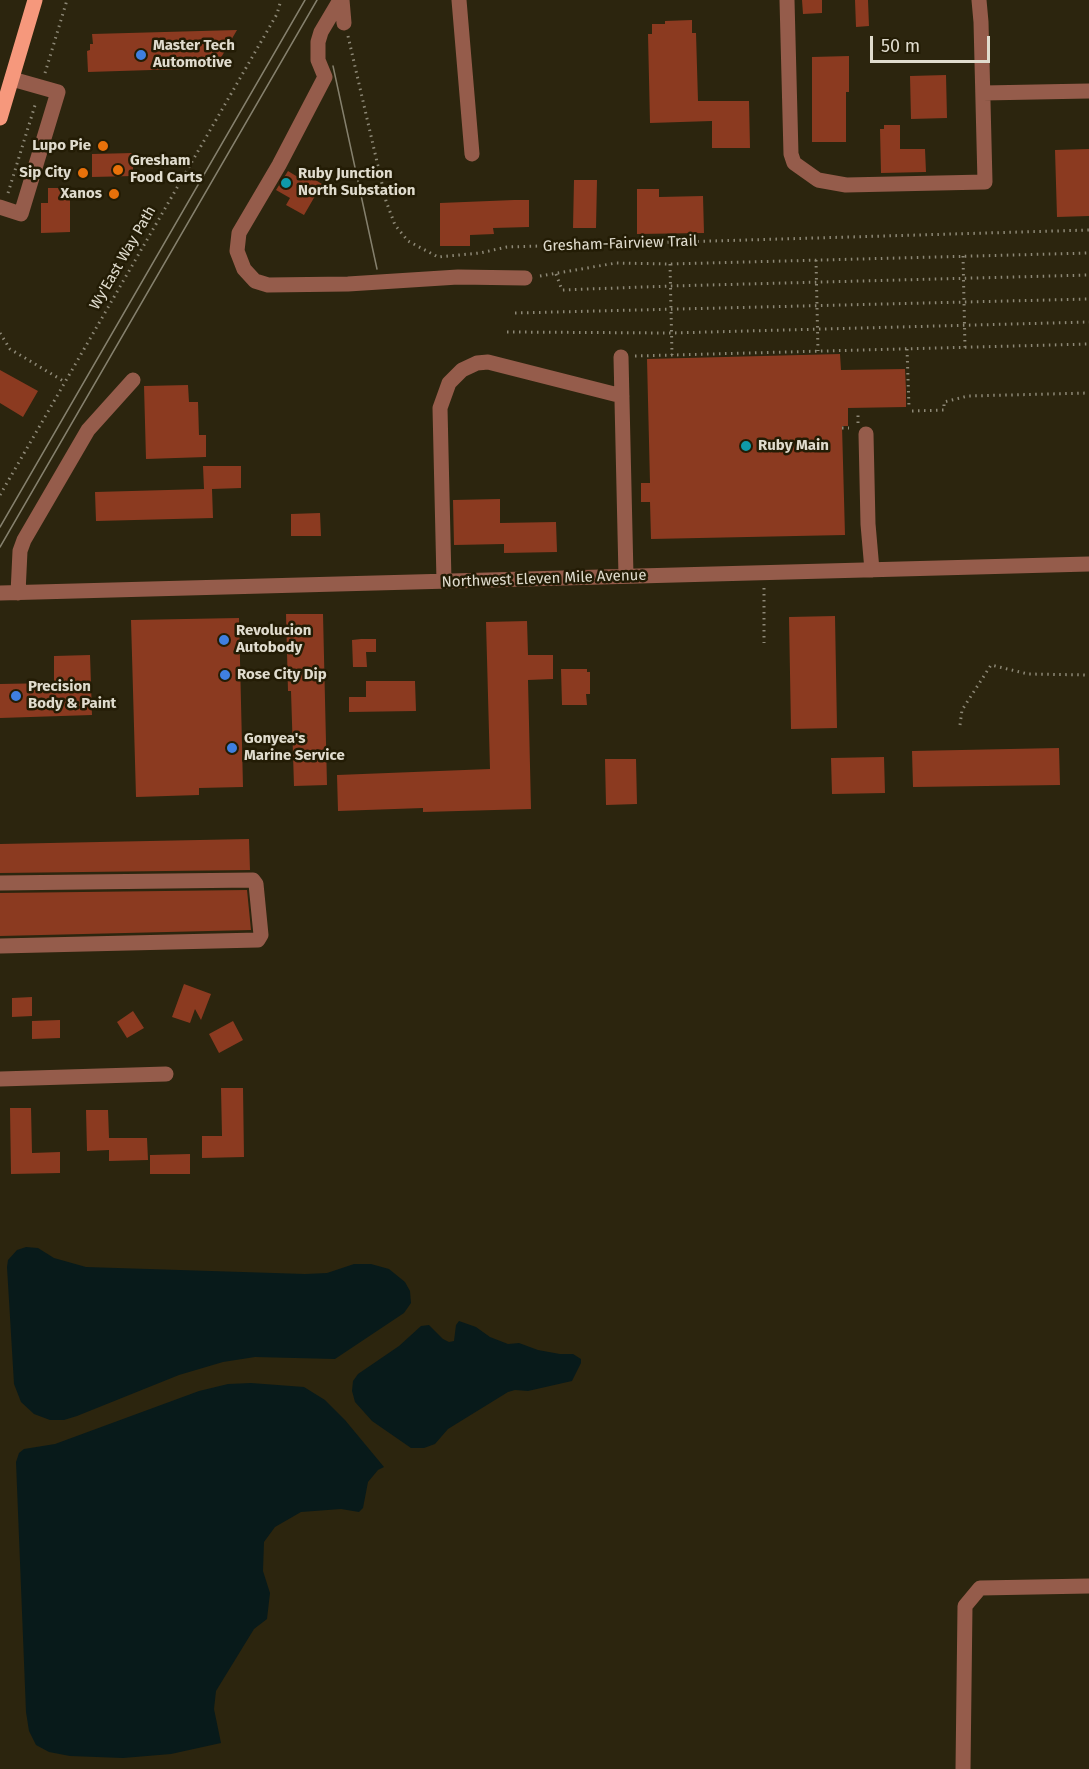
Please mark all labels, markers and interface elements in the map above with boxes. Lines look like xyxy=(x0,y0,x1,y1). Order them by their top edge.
scale bar xyxy=(873,24,993,62)
text: 50 m xyxy=(881,35,920,57)
place label: Master Tech Automotive xyxy=(153,37,235,72)
marker: Master Tech Automotive xyxy=(134,48,148,62)
place label: Lupo Pie xyxy=(32,137,91,155)
marker: Lupo Pie xyxy=(96,139,110,153)
place label: Gresham Food Carts xyxy=(130,152,203,187)
marker: Gresham Food Carts xyxy=(111,163,125,177)
place label: Sip City xyxy=(19,164,71,182)
place label: Ruby Junction North Substation xyxy=(298,165,415,200)
marker: Sip City xyxy=(76,166,90,180)
marker: Ruby Junction North Substation xyxy=(279,176,293,190)
place label: Xanos xyxy=(61,185,102,203)
marker: Xanos xyxy=(107,187,121,201)
street label: Wy'East Way Path xyxy=(86,203,160,313)
street label: Gresham-Fairview Trail xyxy=(543,232,697,256)
place label: Ruby Main xyxy=(758,437,829,455)
marker: Ruby Main xyxy=(739,439,753,453)
street label: Northwest Eleven Mile Avenue xyxy=(441,566,647,592)
place label: Revolucion Autobody xyxy=(236,622,311,657)
marker: Revolucion Autobody xyxy=(217,633,231,647)
place label: Rose City Dip xyxy=(237,666,327,684)
marker: Rose City Dip xyxy=(218,668,232,682)
place label: Precision Body & Paint xyxy=(28,678,116,713)
marker: Precision Body & Paint xyxy=(9,689,23,703)
place label: Gonyea's Marine Service xyxy=(244,730,345,765)
marker: Gonyea's Marine Service xyxy=(225,741,239,755)

